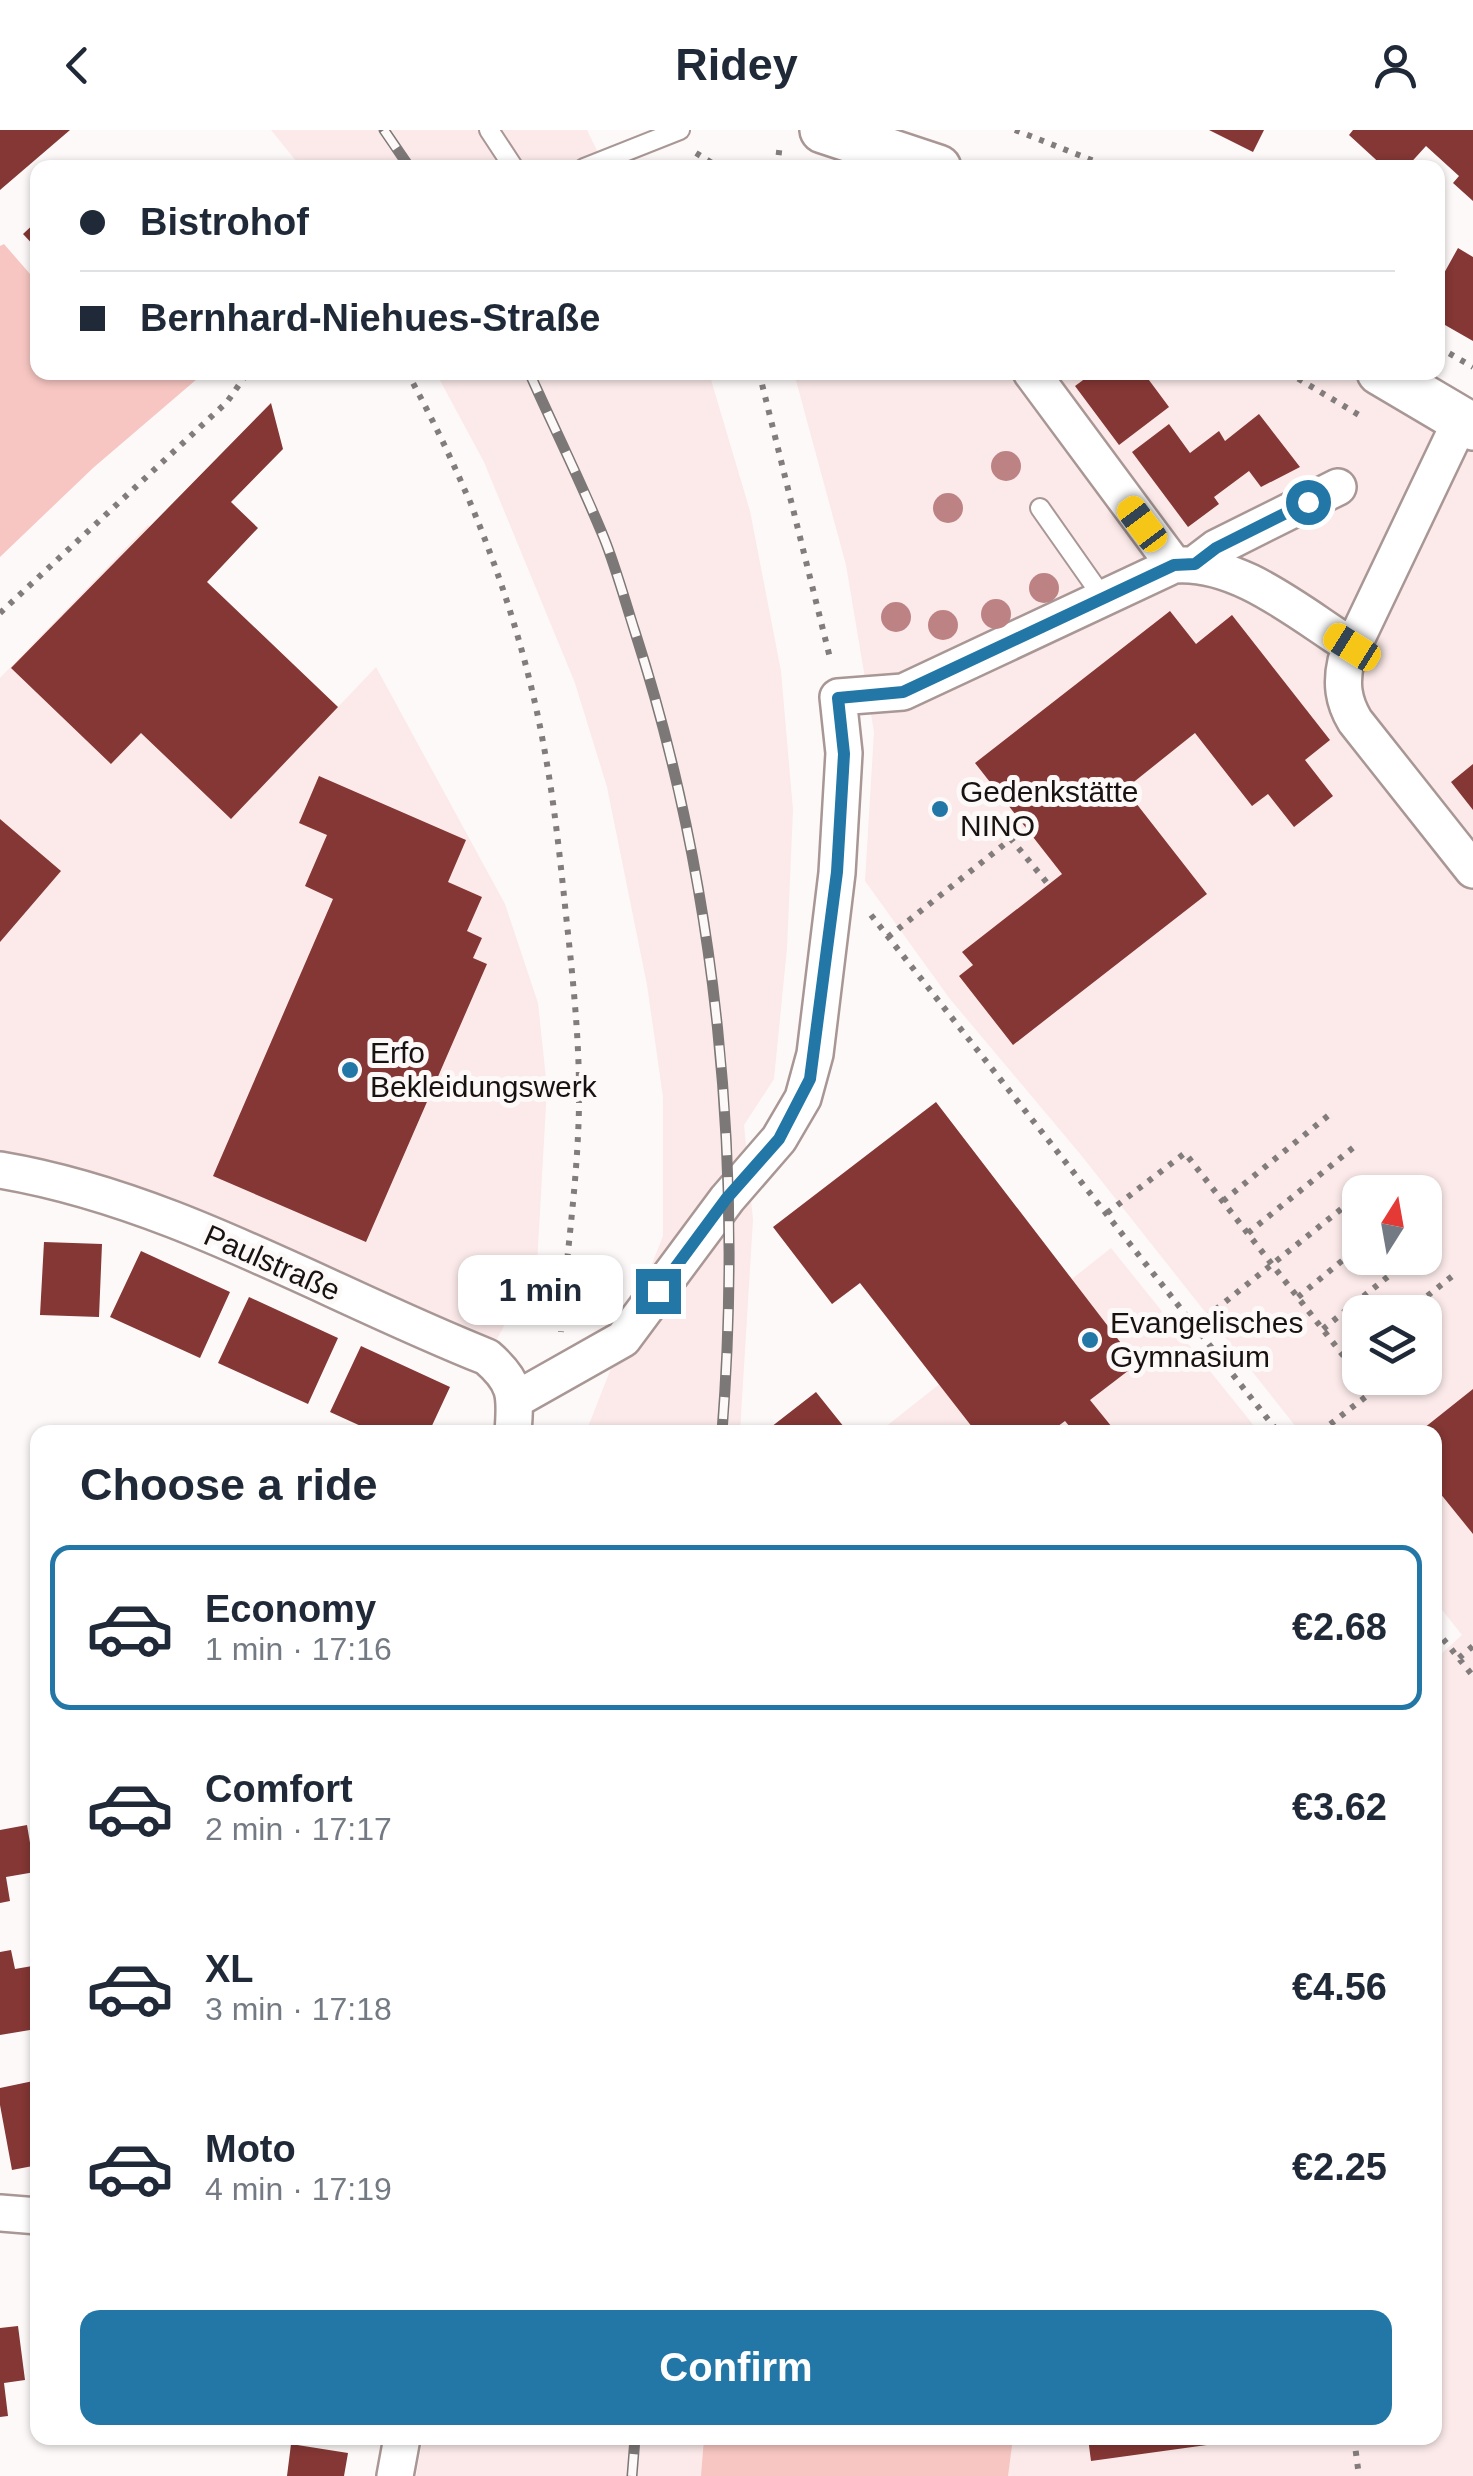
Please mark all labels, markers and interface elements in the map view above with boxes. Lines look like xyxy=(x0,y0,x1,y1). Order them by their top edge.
icon: back xyxy=(50,38,105,93)
icon: person xyxy=(1368,38,1423,93)
text: Ridey xyxy=(675,39,798,90)
text: Bistrohof xyxy=(140,201,309,243)
text: Bernhard-Niehues-Straße xyxy=(140,297,600,339)
route start xyxy=(1286,480,1331,525)
car xyxy=(1112,491,1172,557)
car xyxy=(1319,618,1385,676)
place label: Gedenkstätte NINO xyxy=(960,775,1138,842)
marker: Gedenkstätte NINO xyxy=(929,798,951,820)
place label: Erfo Bekleidungswerk xyxy=(370,1036,598,1103)
marker: Erfo Bekleidungswerk xyxy=(339,1059,361,1081)
north arrow xyxy=(1342,1175,1442,1275)
map controls xyxy=(1342,1175,1442,1395)
street label: Paulstraße xyxy=(199,1218,345,1307)
callout: 1 min xyxy=(458,1256,623,1326)
route end xyxy=(636,1269,681,1314)
text: 1 min xyxy=(499,1272,582,1308)
button: layers xyxy=(1342,1295,1442,1395)
place label: Evangelisches Gymnasium xyxy=(1110,1306,1303,1373)
marker: Evangelisches Gymnasium xyxy=(1079,1329,1101,1351)
text: Choose a ride xyxy=(80,1459,378,1510)
icon: car xyxy=(85,1583,175,1673)
text: Economy xyxy=(205,1588,376,1630)
text: €2.68 xyxy=(1292,1606,1387,1648)
text: 1 min · 17:16 xyxy=(205,1631,392,1667)
icon: car xyxy=(85,1763,175,1853)
text: Comfort xyxy=(205,1768,353,1810)
text: €3.62 xyxy=(1292,1786,1387,1828)
text: 2 min · 17:17 xyxy=(205,1811,392,1847)
icon: car xyxy=(85,1943,175,2033)
text: XL xyxy=(205,1948,254,1990)
text: €4.56 xyxy=(1292,1966,1387,2008)
text: 3 min · 17:18 xyxy=(205,1991,392,2027)
icon: car xyxy=(85,2123,175,2213)
text: Moto xyxy=(205,2128,296,2170)
text: €2.25 xyxy=(1292,2146,1387,2188)
text: 4 min · 17:19 xyxy=(205,2171,392,2207)
button: Confirm xyxy=(80,2310,1392,2425)

